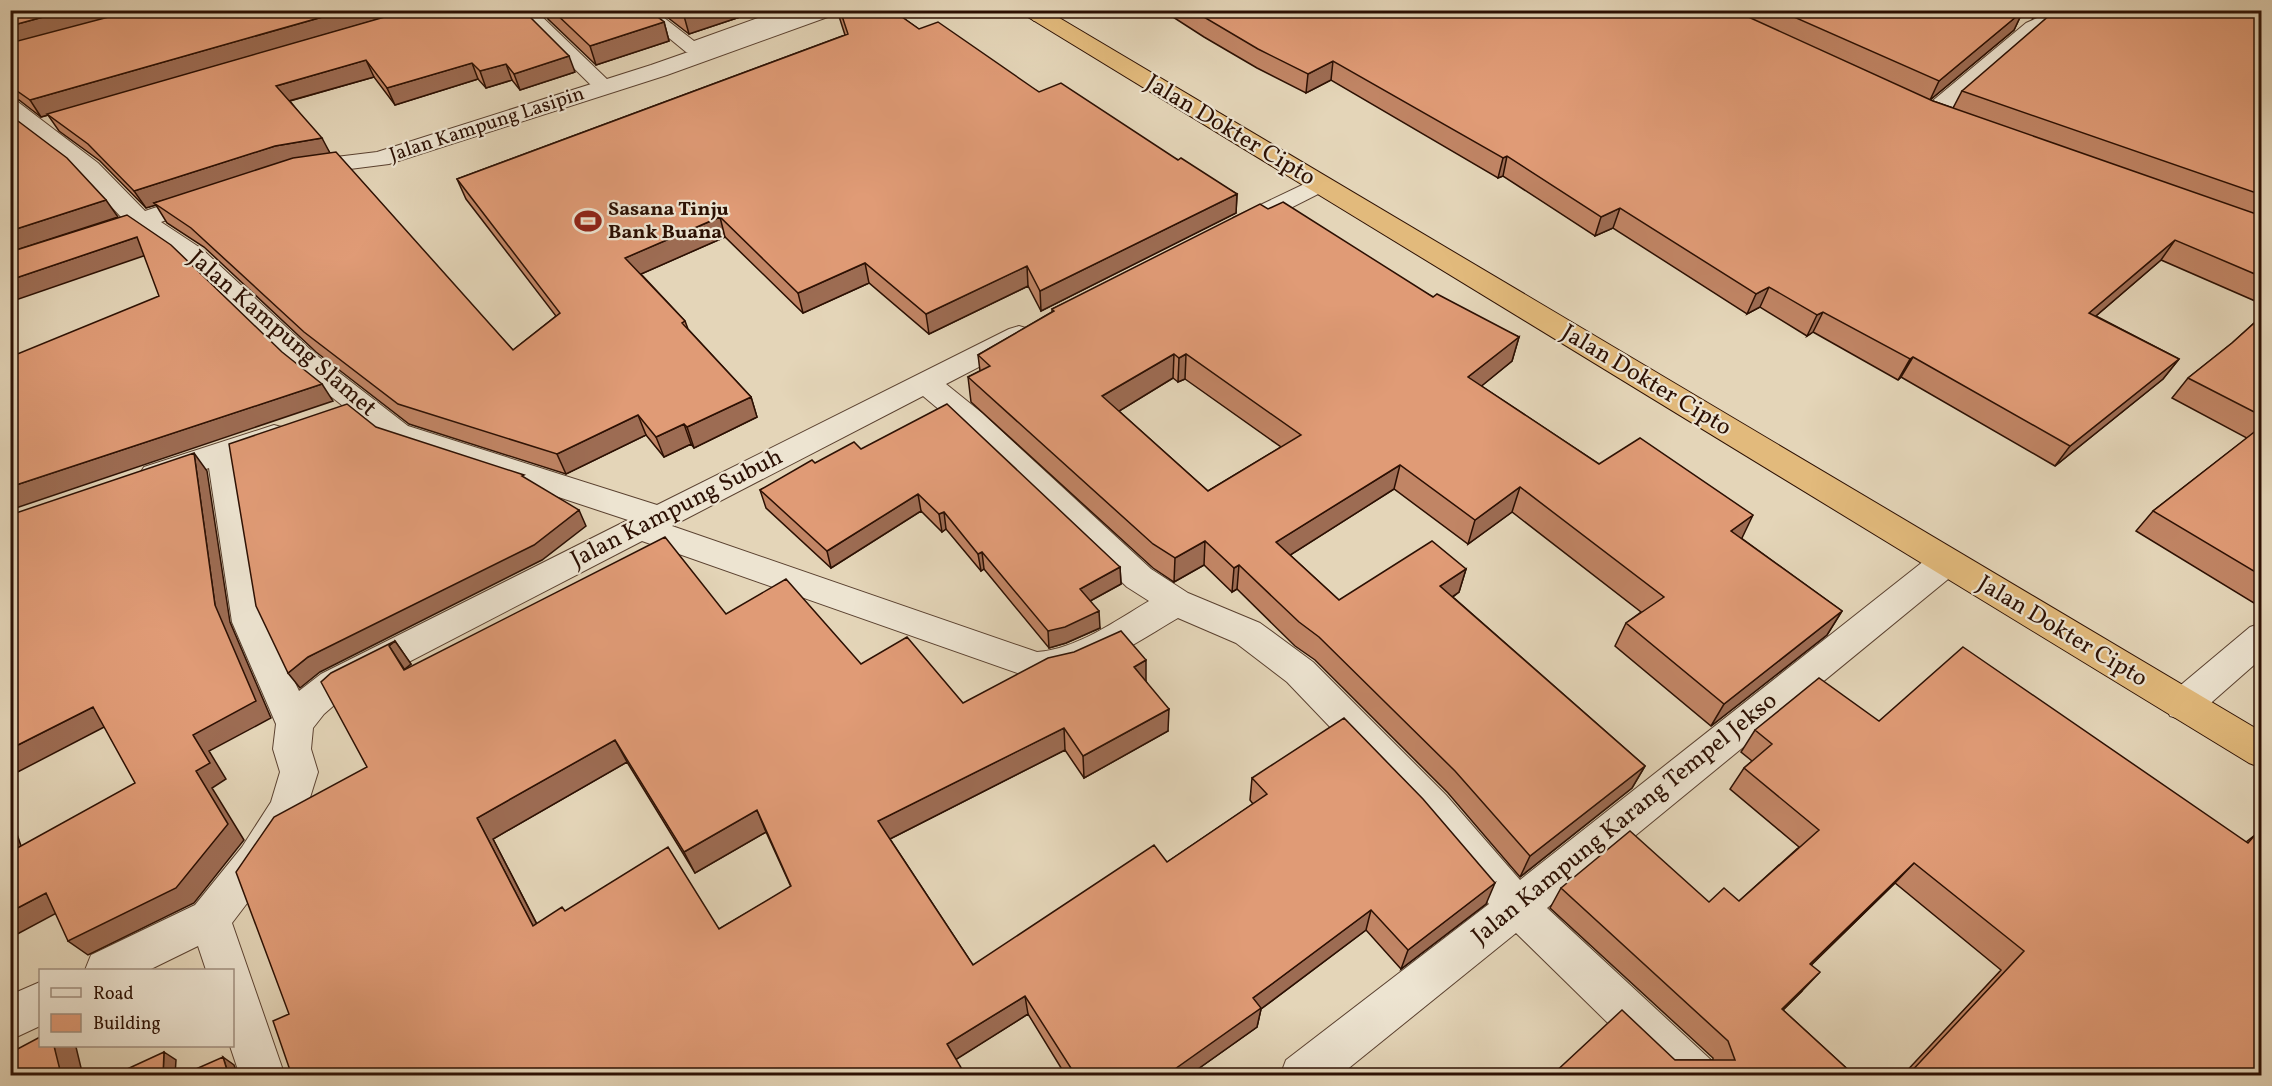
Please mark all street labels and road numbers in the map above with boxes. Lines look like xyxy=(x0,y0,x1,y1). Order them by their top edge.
street label: Jalan Dokter Cipto xyxy=(1138,67,1322,195)
street label: Jalan Kampung Lasipin xyxy=(386,80,588,170)
street label: Jalan Kampung Slamet xyxy=(180,243,384,425)
street label: Jalan Dokter Cipto xyxy=(1554,317,1738,445)
street label: Jalan Kampung Subuh xyxy=(565,441,789,577)
street label: Jalan Dokter Cipto xyxy=(1970,568,2154,696)
street label: Jalan Kampung Karang Tempel Jekso xyxy=(1465,685,1785,953)

